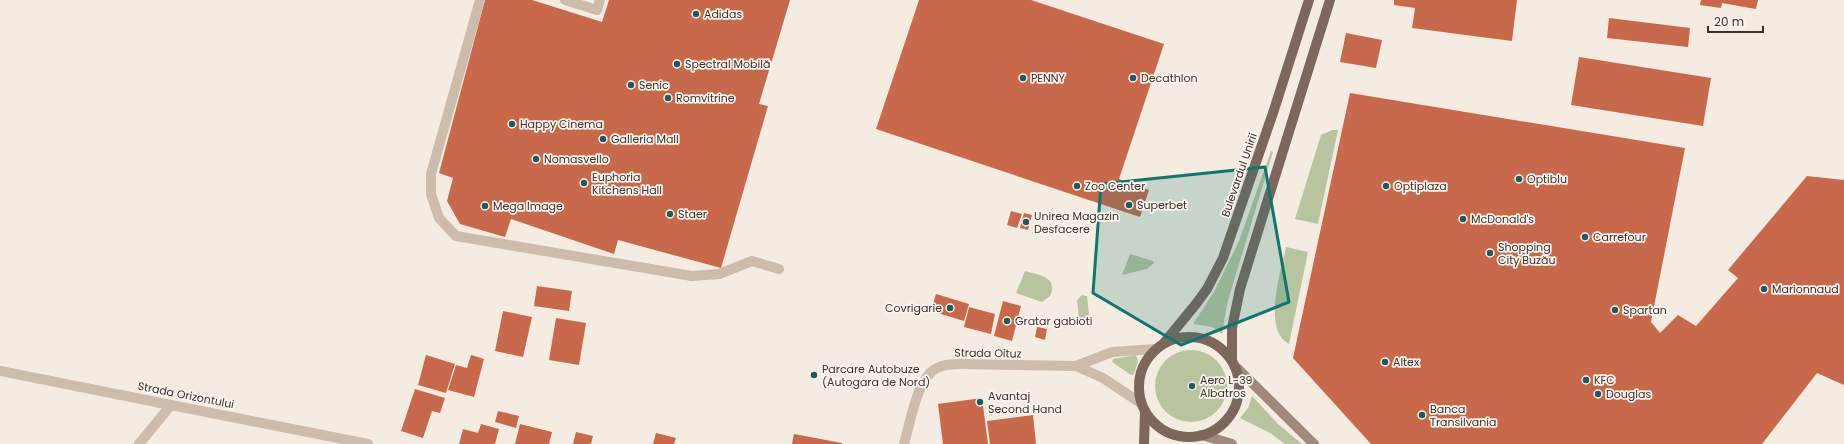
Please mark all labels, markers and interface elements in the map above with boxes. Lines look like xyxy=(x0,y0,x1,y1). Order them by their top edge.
place label: Adidas xyxy=(704,6,742,22)
scale bar xyxy=(1708,8,1763,34)
marker: Adidas xyxy=(691,9,701,19)
text: 20 m xyxy=(1714,13,1744,30)
place label: Spectral Mobilă xyxy=(685,56,770,72)
marker: Spectral Mobilă xyxy=(672,59,682,69)
place label: PENNY xyxy=(1031,70,1065,86)
place label: Decathlon xyxy=(1141,70,1198,86)
marker: PENNY xyxy=(1018,73,1028,83)
marker: Decathlon xyxy=(1128,73,1138,83)
place label: Senic xyxy=(639,77,669,93)
marker: Senic xyxy=(626,80,636,90)
place label: Romvitrine xyxy=(676,90,735,106)
marker: Romvitrine xyxy=(663,93,673,103)
place label: Happy Cinema xyxy=(520,116,603,132)
marker: Happy Cinema xyxy=(507,119,517,129)
place label: Galleria Mall xyxy=(611,131,679,147)
street label: Bulevardul Unirii xyxy=(1217,131,1261,219)
marker: Galleria Mall xyxy=(598,134,608,144)
place label: Nomasvello xyxy=(544,151,609,167)
marker: Nomasvello xyxy=(531,154,541,164)
place label: Euphoria Kitchens Hall xyxy=(592,169,662,198)
place label: Optiblu xyxy=(1527,171,1567,187)
marker: Optiblu xyxy=(1514,174,1524,184)
marker: Euphoria Kitchens Hall xyxy=(579,178,589,188)
place label: Zoo Center xyxy=(1085,178,1145,194)
place label: Optiplaza xyxy=(1394,178,1447,194)
marker: Zoo Center xyxy=(1072,181,1082,191)
marker: Optiplaza xyxy=(1381,181,1391,191)
place label: Superbet xyxy=(1137,197,1187,213)
place label: Mega Image xyxy=(493,198,563,214)
marker: Superbet xyxy=(1124,200,1134,210)
marker: Mega Image xyxy=(480,201,490,211)
place label: Staer xyxy=(678,206,707,222)
place label: Unirea Magazin Desfacere xyxy=(1034,208,1119,237)
marker: Staer xyxy=(665,209,675,219)
place label: McDonald's xyxy=(1471,211,1534,227)
marker: McDonald's xyxy=(1458,214,1468,224)
marker: Unirea Magazin Desfacere xyxy=(1021,217,1031,227)
place label: Carrefour xyxy=(1593,229,1646,245)
marker: Carrefour xyxy=(1580,232,1590,242)
place label: Shopping City Buzău xyxy=(1498,239,1556,268)
marker: Shopping City Buzău xyxy=(1485,248,1495,258)
place label: Marionnaud xyxy=(1772,281,1839,297)
marker: Marionnaud xyxy=(1759,284,1769,294)
place label: Covrigarie xyxy=(885,300,942,316)
place label: Spartan xyxy=(1623,302,1667,318)
marker: Covrigarie xyxy=(945,303,955,313)
marker: Spartan xyxy=(1610,305,1620,315)
place label: Gratar gabioti xyxy=(1015,313,1093,329)
marker: Gratar gabioti xyxy=(1002,316,1012,326)
street label: Strada Oituz xyxy=(954,344,1022,362)
place label: Altex xyxy=(1393,354,1420,370)
marker: Altex xyxy=(1380,357,1390,367)
place label: Parcare Autobuze (Autogara de Nord) xyxy=(822,361,930,390)
marker: Parcare Autobuze (Autogara de Nord) xyxy=(809,370,819,380)
place label: Aero L-39 Albatros xyxy=(1200,372,1253,401)
place label: KFC xyxy=(1594,372,1615,388)
marker: KFC xyxy=(1581,375,1591,385)
street label: Strada Orizontului xyxy=(136,378,236,412)
marker: Aero L-39 Albatros xyxy=(1187,381,1197,391)
place label: Douglas xyxy=(1606,386,1651,402)
place label: Avantaj Second Hand xyxy=(988,388,1062,417)
marker: Douglas xyxy=(1593,389,1603,399)
marker: Avantaj Second Hand xyxy=(975,397,985,407)
place label: Banca Transilvania xyxy=(1430,401,1496,430)
marker: Banca Transilvania xyxy=(1417,410,1427,420)

